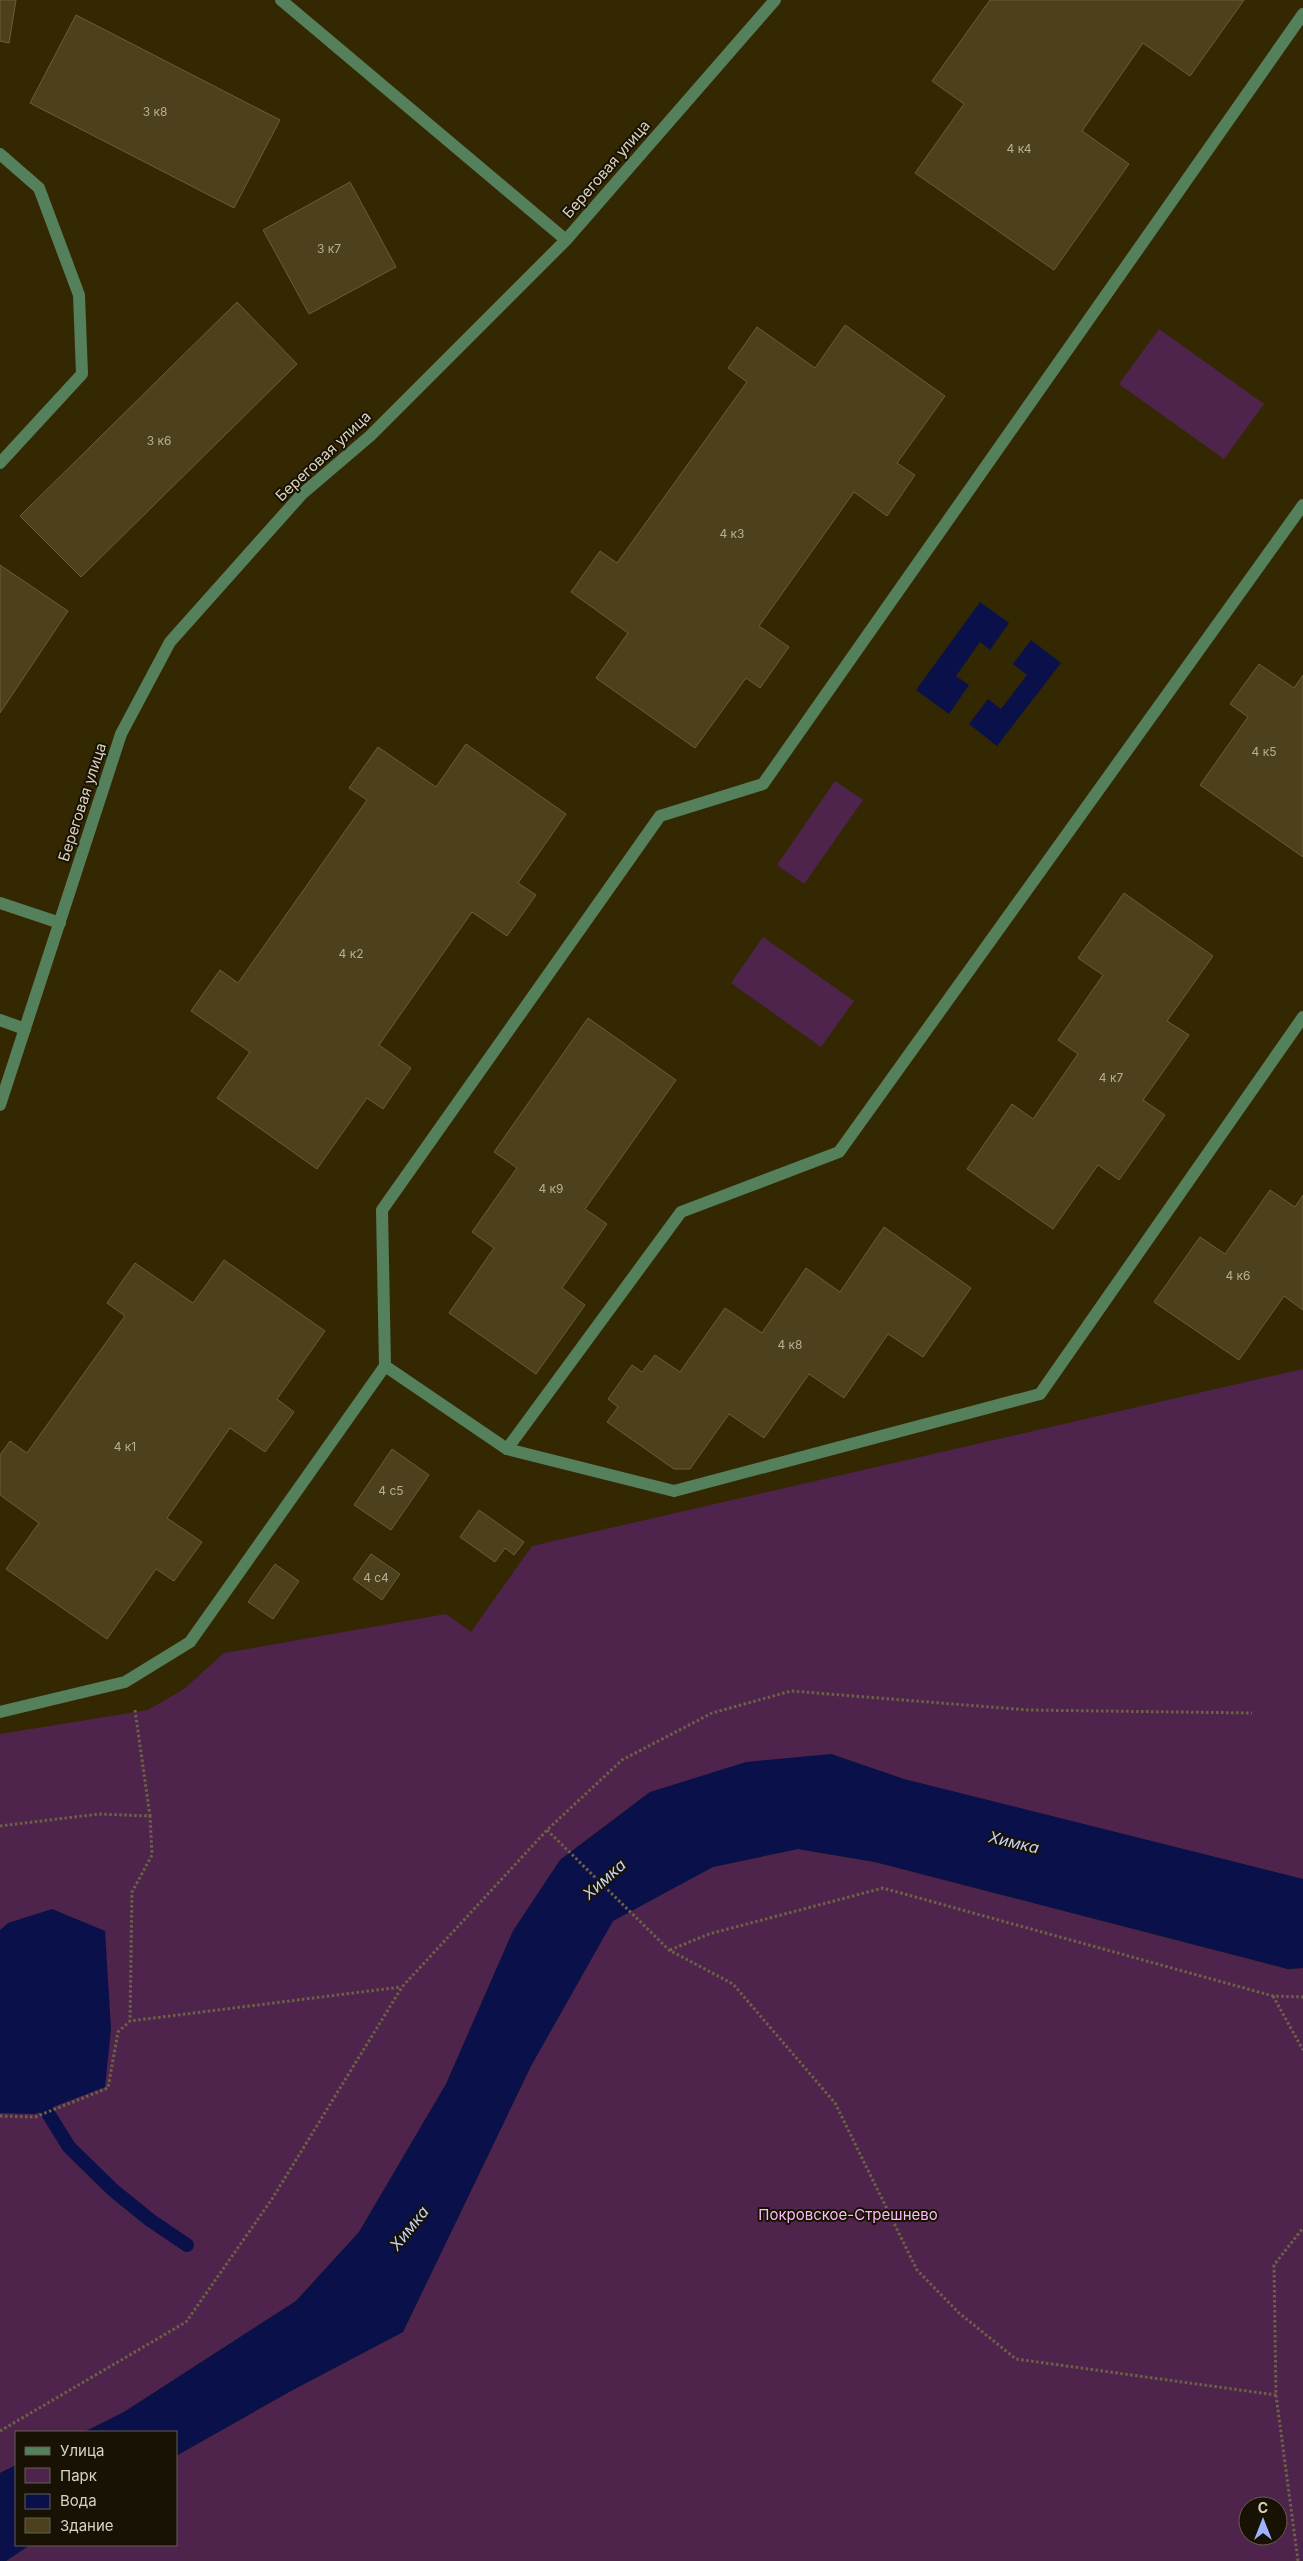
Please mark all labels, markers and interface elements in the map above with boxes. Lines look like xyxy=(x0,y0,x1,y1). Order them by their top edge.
house number: 3 к8 xyxy=(143,104,167,119)
street label: Береговая улица xyxy=(558,116,654,222)
house number: 4 к4 xyxy=(1007,141,1032,156)
house number: 3 к7 xyxy=(317,241,341,256)
street label: Береговая улица xyxy=(271,407,375,505)
house number: 3 к6 xyxy=(147,433,171,448)
house number: 4 к3 xyxy=(719,526,745,541)
street label: Береговая улица xyxy=(54,740,110,864)
house number: 4 к5 xyxy=(1252,744,1276,759)
house number: 4 к2 xyxy=(339,946,363,961)
house number: 4 к7 xyxy=(1099,1070,1123,1085)
house number: 4 к9 xyxy=(538,1181,564,1196)
house number: 4 к6 xyxy=(1225,1268,1251,1283)
house number: 4 к8 xyxy=(777,1337,803,1352)
house number: 4 к1 xyxy=(114,1439,136,1454)
house number: 4 с5 xyxy=(378,1483,404,1498)
house number: 4 с4 xyxy=(363,1570,389,1585)
water label: Химка xyxy=(986,1826,1041,1858)
water label: Химка xyxy=(578,1854,630,1904)
water label: Химка xyxy=(384,2202,433,2255)
park label: Покровское-Стрешнево xyxy=(758,2205,938,2224)
legend xyxy=(15,2431,178,2546)
text: Улица xyxy=(60,2441,104,2460)
text: Парк xyxy=(60,2466,97,2485)
text: Вода xyxy=(60,2491,97,2510)
north arrow xyxy=(1238,2496,1288,2546)
text: С xyxy=(1258,2499,1268,2516)
text: Здание xyxy=(60,2516,114,2535)

